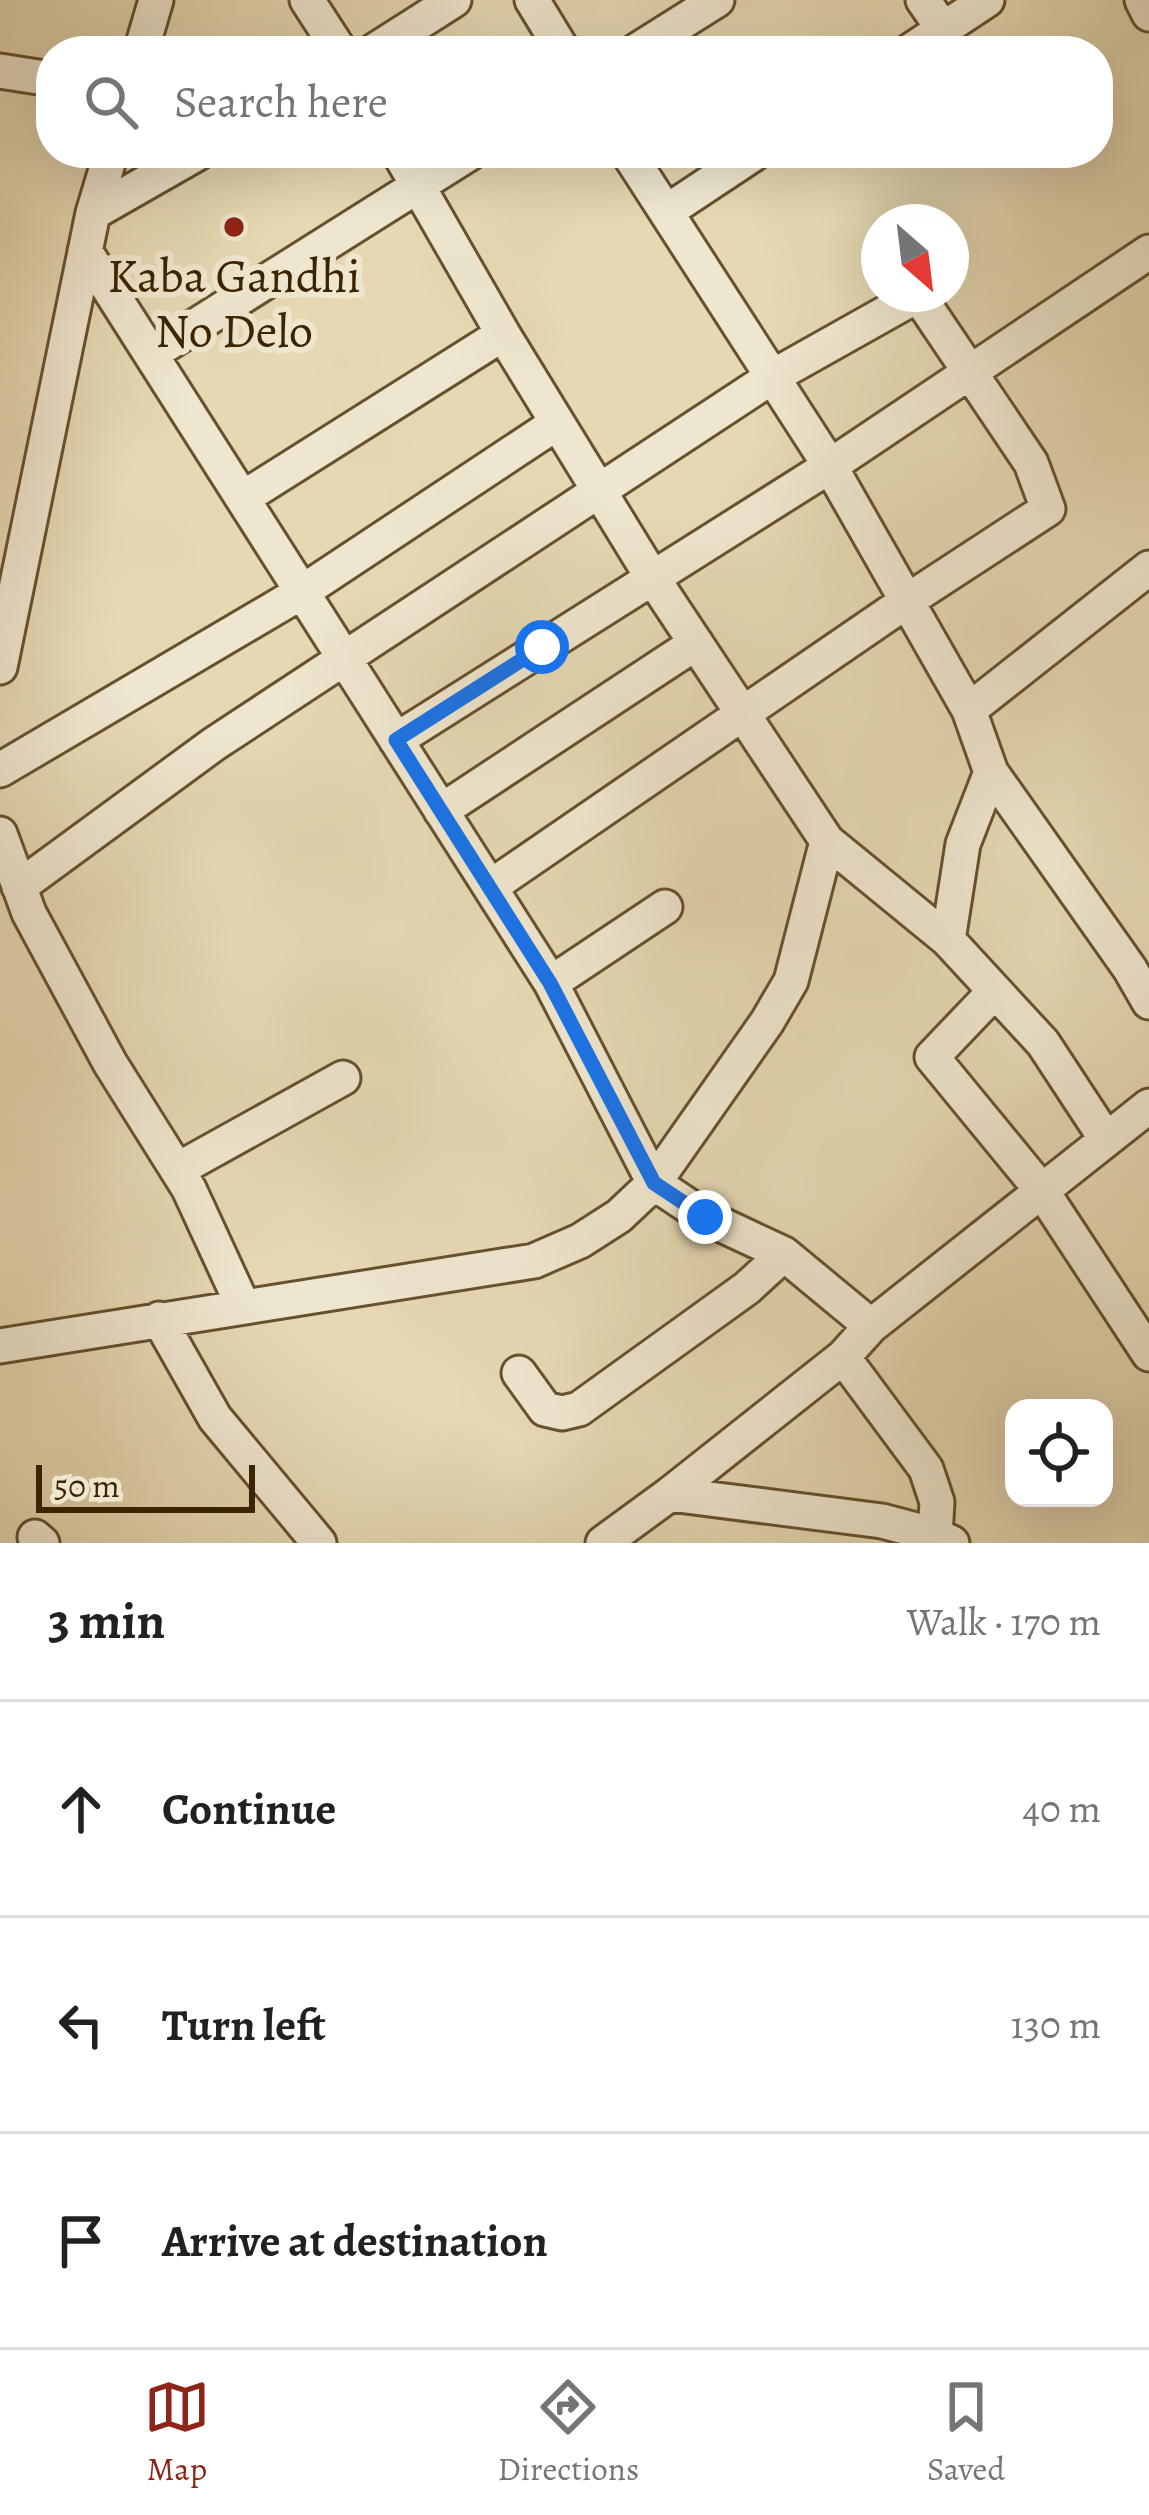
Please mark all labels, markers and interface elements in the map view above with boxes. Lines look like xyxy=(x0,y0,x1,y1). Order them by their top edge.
search box xyxy=(36,36,1113,168)
icon: search xyxy=(78,69,144,135)
text: Search here xyxy=(174,71,388,133)
north arrow xyxy=(861,204,969,312)
marker: Kaba Gandhi No Delo xyxy=(221,214,247,240)
place label: Kaba Gandhi No Delo xyxy=(107,243,361,364)
route start xyxy=(515,620,569,674)
route end xyxy=(678,1190,732,1244)
map controls xyxy=(1005,1399,1113,1507)
button: locate xyxy=(1005,1399,1113,1507)
scale bar xyxy=(36,1459,255,1512)
text: 50 m xyxy=(54,1463,120,1508)
text: 3 min xyxy=(48,1586,165,1656)
text: Walk · 170 m xyxy=(907,1595,1101,1648)
icon: ahead xyxy=(48,1776,114,1842)
text: Continue xyxy=(162,1778,336,1840)
text: 40 m xyxy=(1022,1782,1101,1835)
icon: left xyxy=(48,1992,114,2058)
text: Turn left xyxy=(162,1994,326,2056)
text: 130 m xyxy=(1010,1998,1101,2051)
icon: arrive xyxy=(48,2208,114,2274)
text: Arrive at destination xyxy=(162,2210,548,2272)
tab: Map xyxy=(144,2374,210,2491)
tab: Directions xyxy=(498,2374,639,2491)
tab: Saved xyxy=(927,2374,1005,2491)

